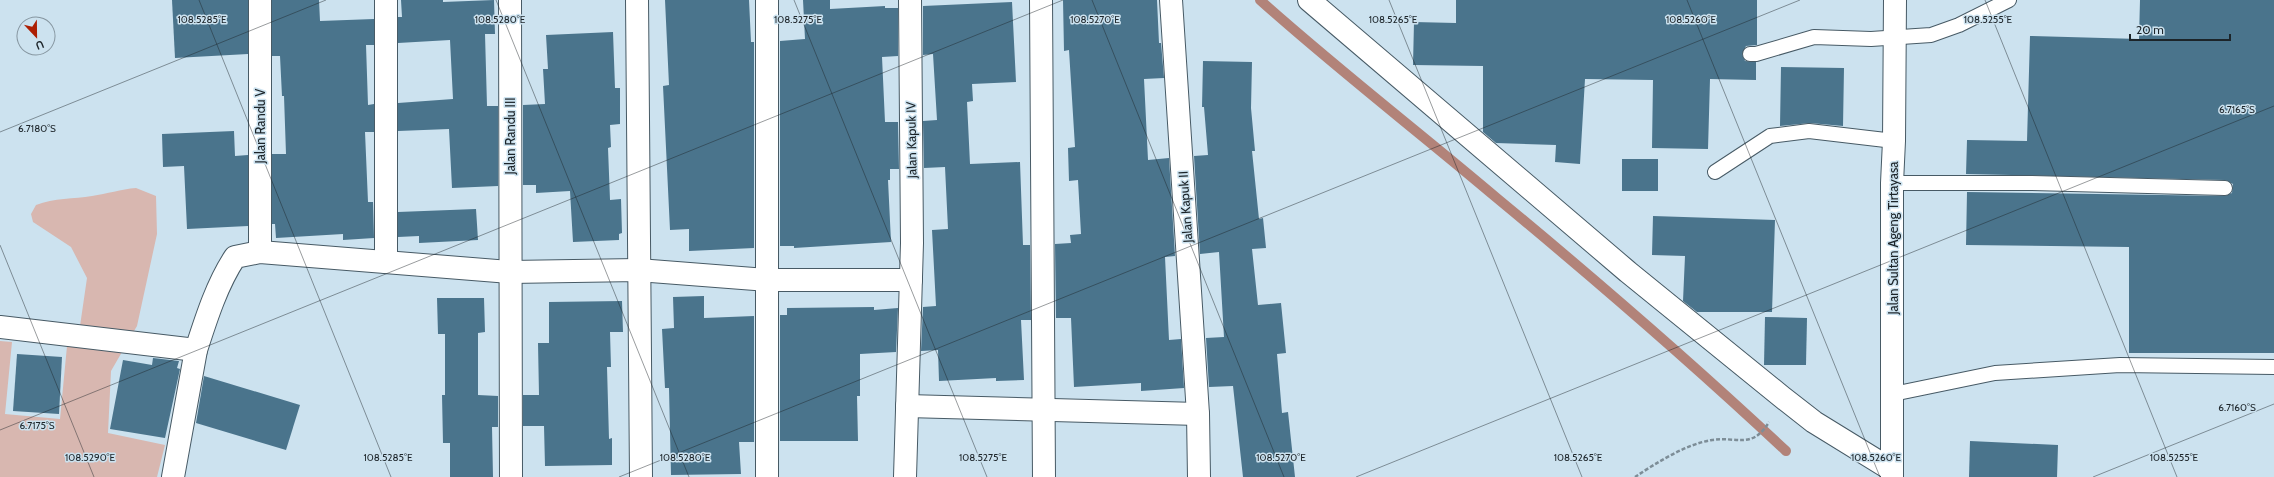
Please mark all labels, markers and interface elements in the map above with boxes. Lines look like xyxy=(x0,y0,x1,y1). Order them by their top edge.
text: 108.5285°E xyxy=(178,13,227,26)
text: 108.5280°E xyxy=(475,13,526,26)
text: 108.5275°E xyxy=(774,13,822,26)
text: 108.5270°E xyxy=(1070,13,1120,26)
text: 108.5265°E xyxy=(1369,13,1418,26)
text: 108.5260°E xyxy=(1666,13,1717,26)
text: 108.5255°E xyxy=(1964,13,2013,26)
north arrow xyxy=(16,16,56,56)
scale bar xyxy=(2130,16,2230,42)
text: 20 m xyxy=(2136,22,2164,37)
text: U xyxy=(33,37,46,53)
street label: Jalan Randu V xyxy=(252,88,268,165)
street label: Jalan Randu III xyxy=(502,97,518,176)
street label: Jalan Kapuk IV xyxy=(902,102,920,179)
text: 6.7165°S xyxy=(2219,103,2255,116)
text: 6.7180°S xyxy=(18,122,56,135)
street label: Jalan Sultan Ageng Tirtayasa xyxy=(1885,161,1901,316)
street label: Jalan Kapuk II xyxy=(1175,171,1196,244)
text: 6.7160°S xyxy=(2218,401,2256,414)
text: 6.7175°S xyxy=(19,419,55,432)
text: 108.5290°E xyxy=(65,451,116,464)
text: 108.5285°E xyxy=(364,451,413,464)
text: 108.5280°E xyxy=(660,451,711,464)
text: 108.5275°E xyxy=(959,451,1007,464)
text: 108.5270°E xyxy=(1256,451,1306,464)
text: 108.5265°E xyxy=(1554,451,1603,464)
text: 108.5260°E xyxy=(1851,451,1902,464)
text: 108.5255°E xyxy=(2150,451,2199,464)

